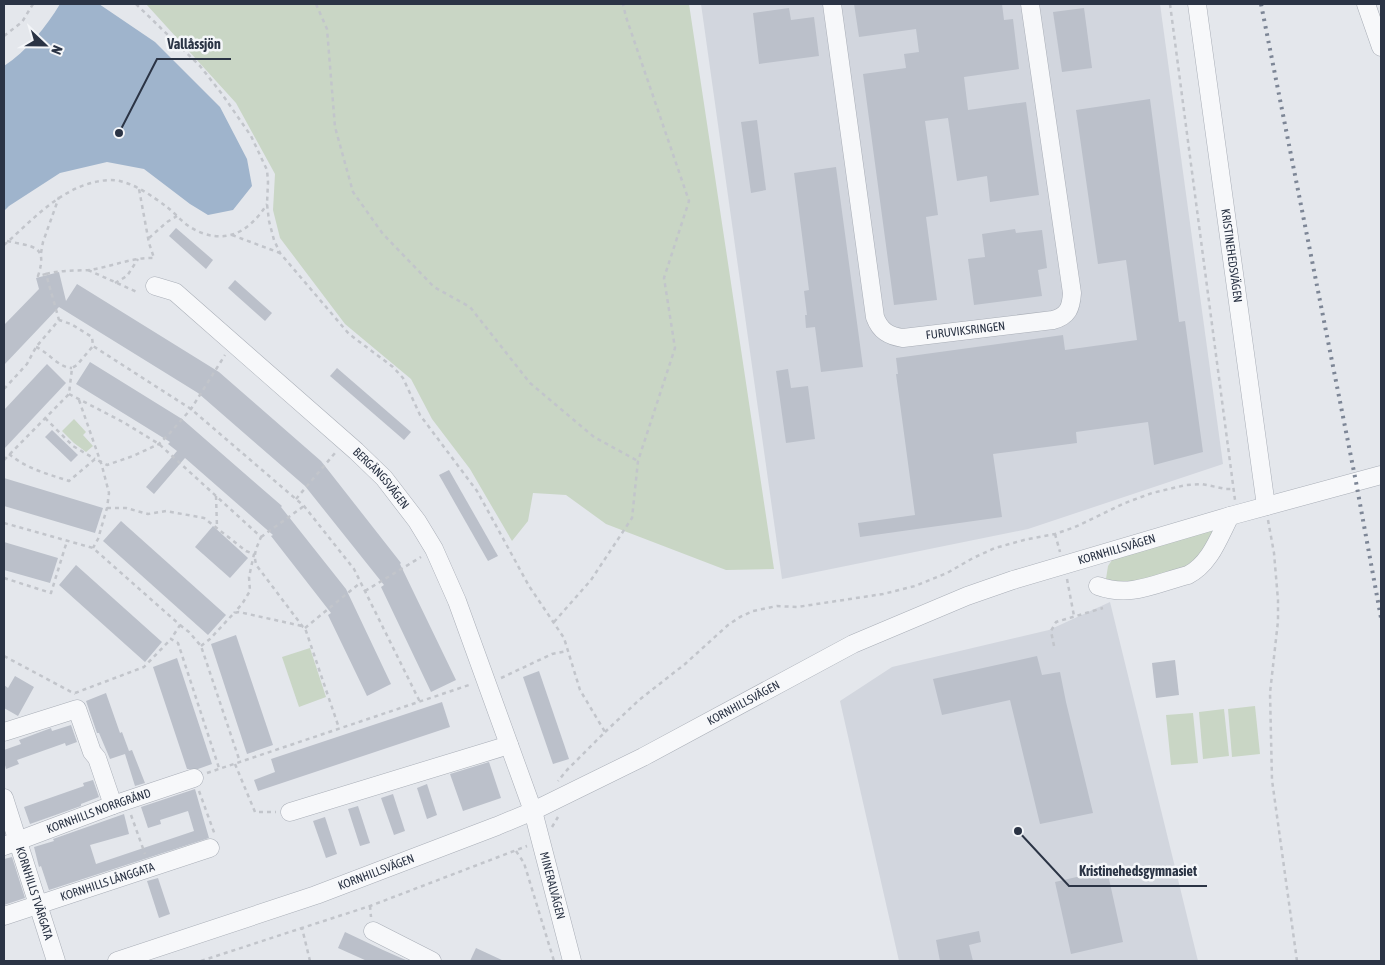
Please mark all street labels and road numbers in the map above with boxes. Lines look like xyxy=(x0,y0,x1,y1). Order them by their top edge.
street label: KRISTINEHEDSVÄGEN xyxy=(1218,208,1245,303)
street label: FURUVIKSRINGEN xyxy=(925,319,1006,342)
street label: BERGÄNGSVÄGEN xyxy=(350,445,412,512)
street label: KORNHILLSVÄGEN xyxy=(1076,531,1157,567)
street label: KORNHILLSVÄGEN xyxy=(705,678,782,728)
street label: KORNHILLS NORRGRÄND xyxy=(45,786,153,836)
street label: KORNHILLS TVÄRGATA xyxy=(13,845,56,942)
street label: MINERALVÄGEN xyxy=(537,850,568,921)
street label: KORNHILLSVÄGEN xyxy=(336,851,416,893)
street label: KORNHILLS LÅNGGATA xyxy=(59,860,156,904)

